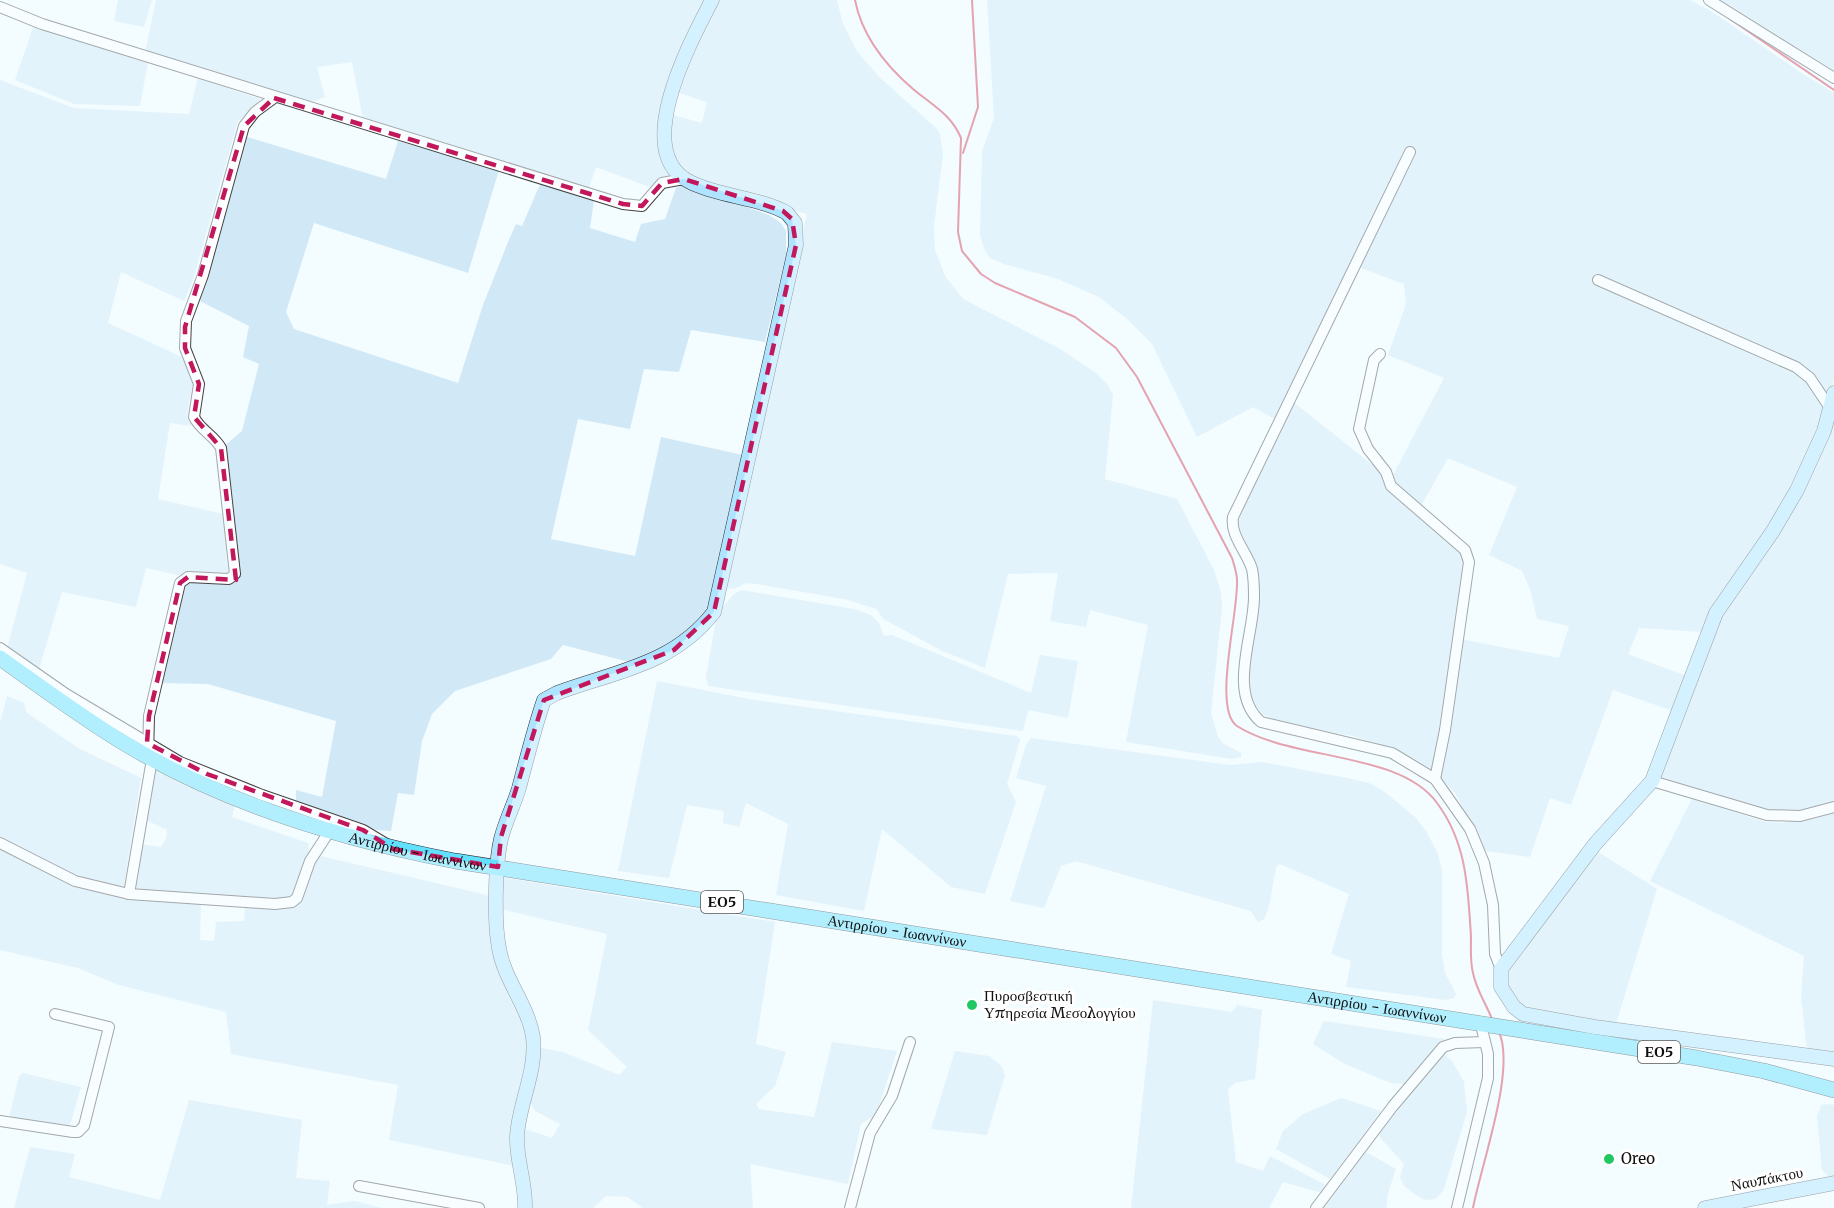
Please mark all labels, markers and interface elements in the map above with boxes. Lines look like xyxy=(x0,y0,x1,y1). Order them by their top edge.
street label: Αντιρρίου - Ιωαννίνων xyxy=(347,827,488,875)
road number: ΕΟ5 xyxy=(701,891,743,913)
street label: Αντιρρίου - Ιωαννίνων xyxy=(826,910,968,951)
place label: Πυροσβεστική Υπηρεσία Μεσολογγίου xyxy=(984,986,1136,1022)
street label: Αντιρρίου - Ιωαννίνων xyxy=(1306,986,1448,1027)
marker: Πυροσβεστική Υπηρεσία Μεσολογγίου xyxy=(965,998,979,1012)
road number: ΕΟ5 xyxy=(1638,1041,1680,1063)
place label: Oreo xyxy=(1621,1149,1655,1168)
marker: Oreo xyxy=(1602,1152,1616,1166)
street label: Ναυπάκτου xyxy=(1729,1162,1805,1195)

